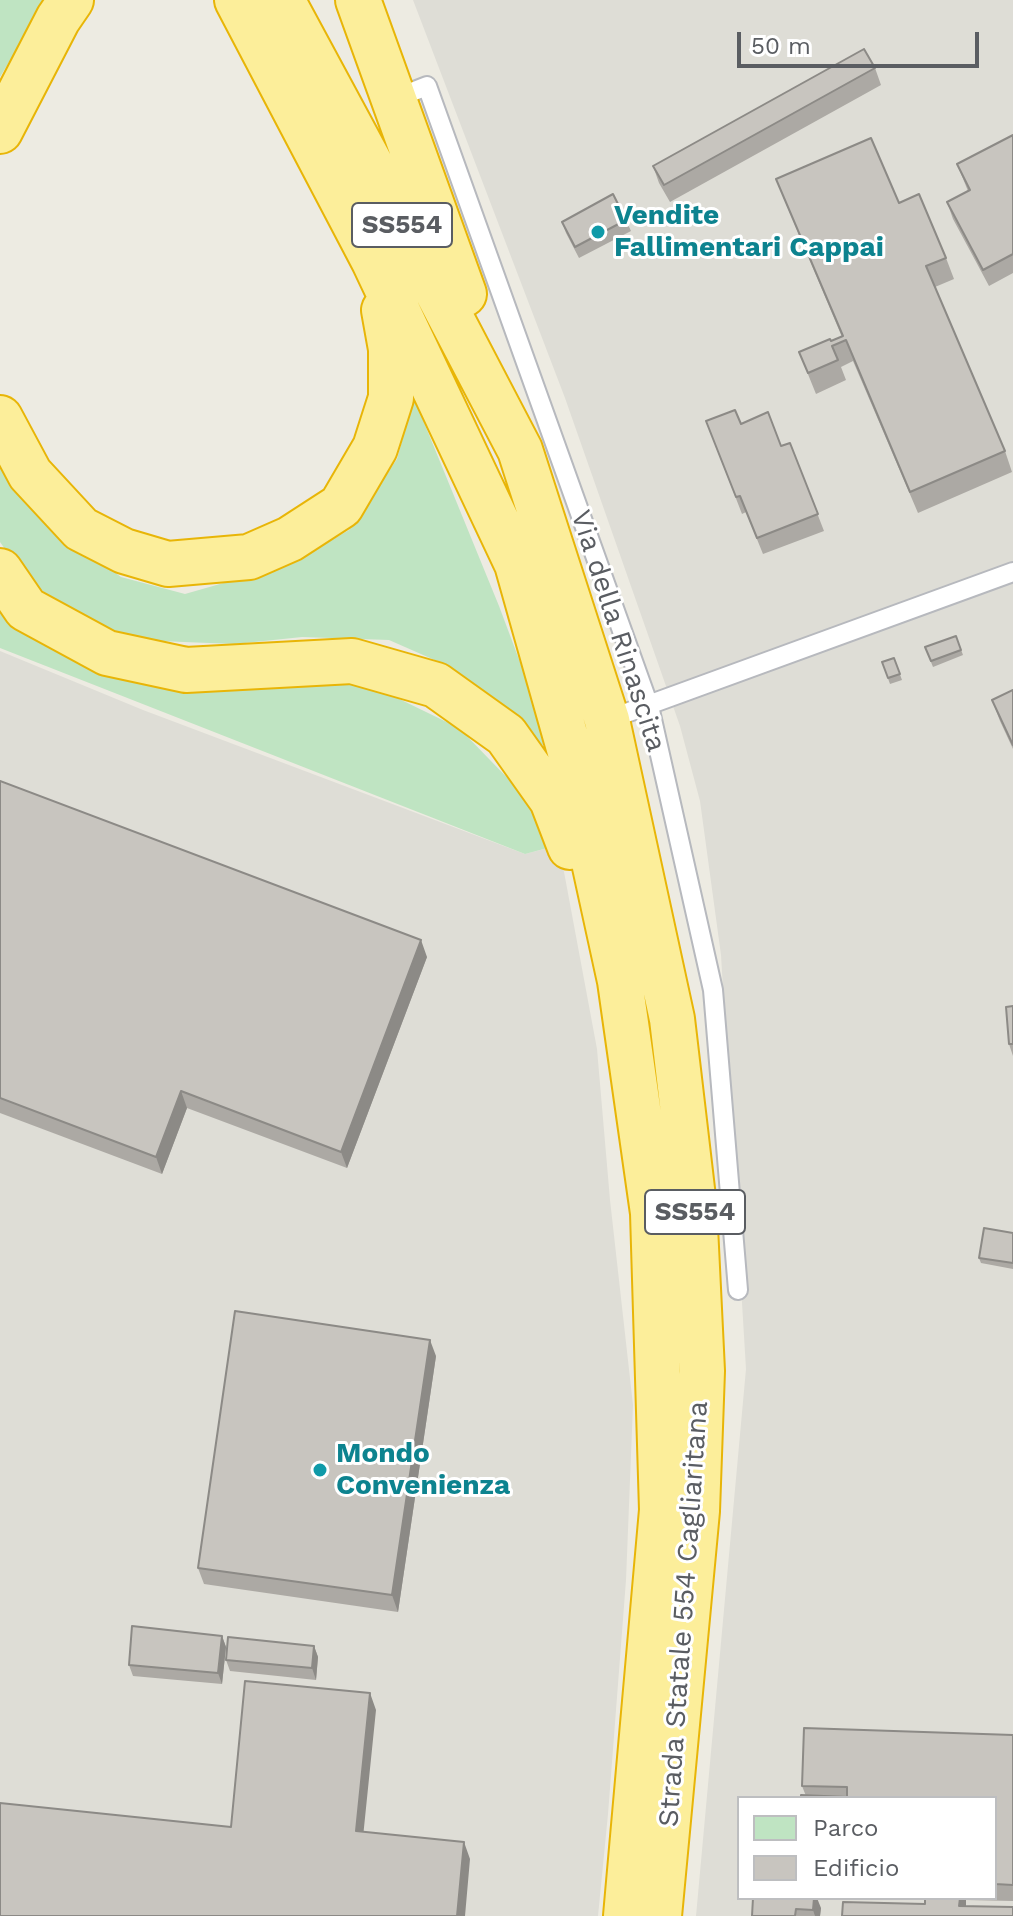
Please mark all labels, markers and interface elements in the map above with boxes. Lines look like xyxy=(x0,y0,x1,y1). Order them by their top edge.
scale bar xyxy=(741,16,983,66)
text: 50 m xyxy=(751,32,811,60)
place label: Vendite Fallimentari Cappai xyxy=(614,199,884,265)
road number: SS554 xyxy=(352,203,452,247)
marker: Vendite Fallimentari Cappai xyxy=(589,223,607,241)
street label: Via della Rinascita xyxy=(563,506,673,756)
road number: SS554 xyxy=(645,1190,745,1234)
street label: Strada Statale 554 Cagliaritana xyxy=(652,1400,716,1828)
place label: Mondo Convenienza xyxy=(336,1437,510,1503)
marker: Mondo Convenienza xyxy=(311,1461,329,1479)
legend xyxy=(737,1796,997,1900)
text: Parco xyxy=(813,1814,878,1842)
text: Edificio xyxy=(813,1854,899,1882)

